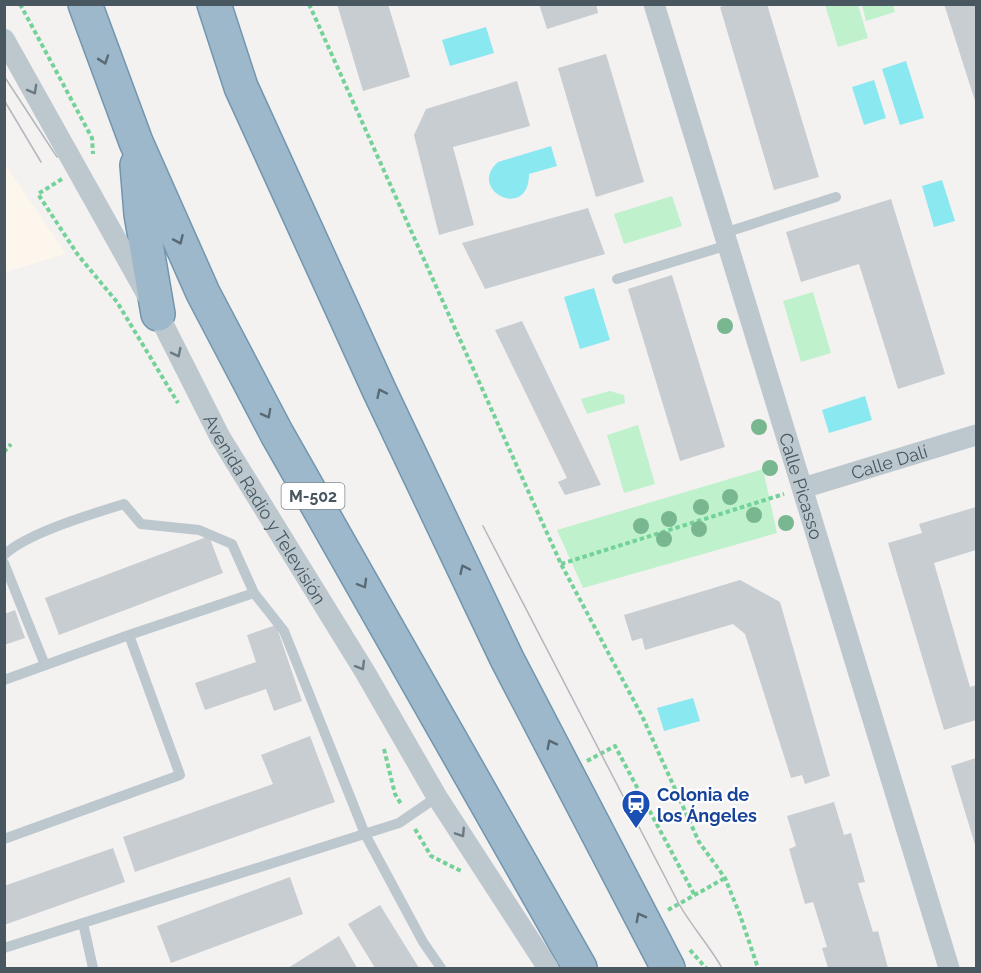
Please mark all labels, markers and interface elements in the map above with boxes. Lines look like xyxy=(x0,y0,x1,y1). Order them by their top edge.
one-way arrow xyxy=(97,54,110,65)
one-way arrow xyxy=(26,84,37,94)
one-way arrow xyxy=(172,233,184,244)
one-way arrow xyxy=(170,346,182,357)
one-way arrow xyxy=(376,388,388,399)
one-way arrow xyxy=(260,407,271,418)
street label: Avenida Radio y Televisión xyxy=(200,411,331,608)
street label: Calle Picasso xyxy=(775,430,828,542)
street label: Calle Dalí xyxy=(848,440,930,483)
road number: M-502 xyxy=(282,483,344,509)
one-way arrow xyxy=(460,565,472,576)
one-way arrow xyxy=(356,577,367,588)
one-way arrow xyxy=(353,660,365,670)
one-way arrow xyxy=(546,739,558,750)
place label: Colonia de los Ángeles xyxy=(657,784,757,826)
station icon: Colonia de los Ángeles xyxy=(620,788,652,830)
one-way arrow xyxy=(453,827,465,837)
one-way arrow xyxy=(636,913,647,924)

